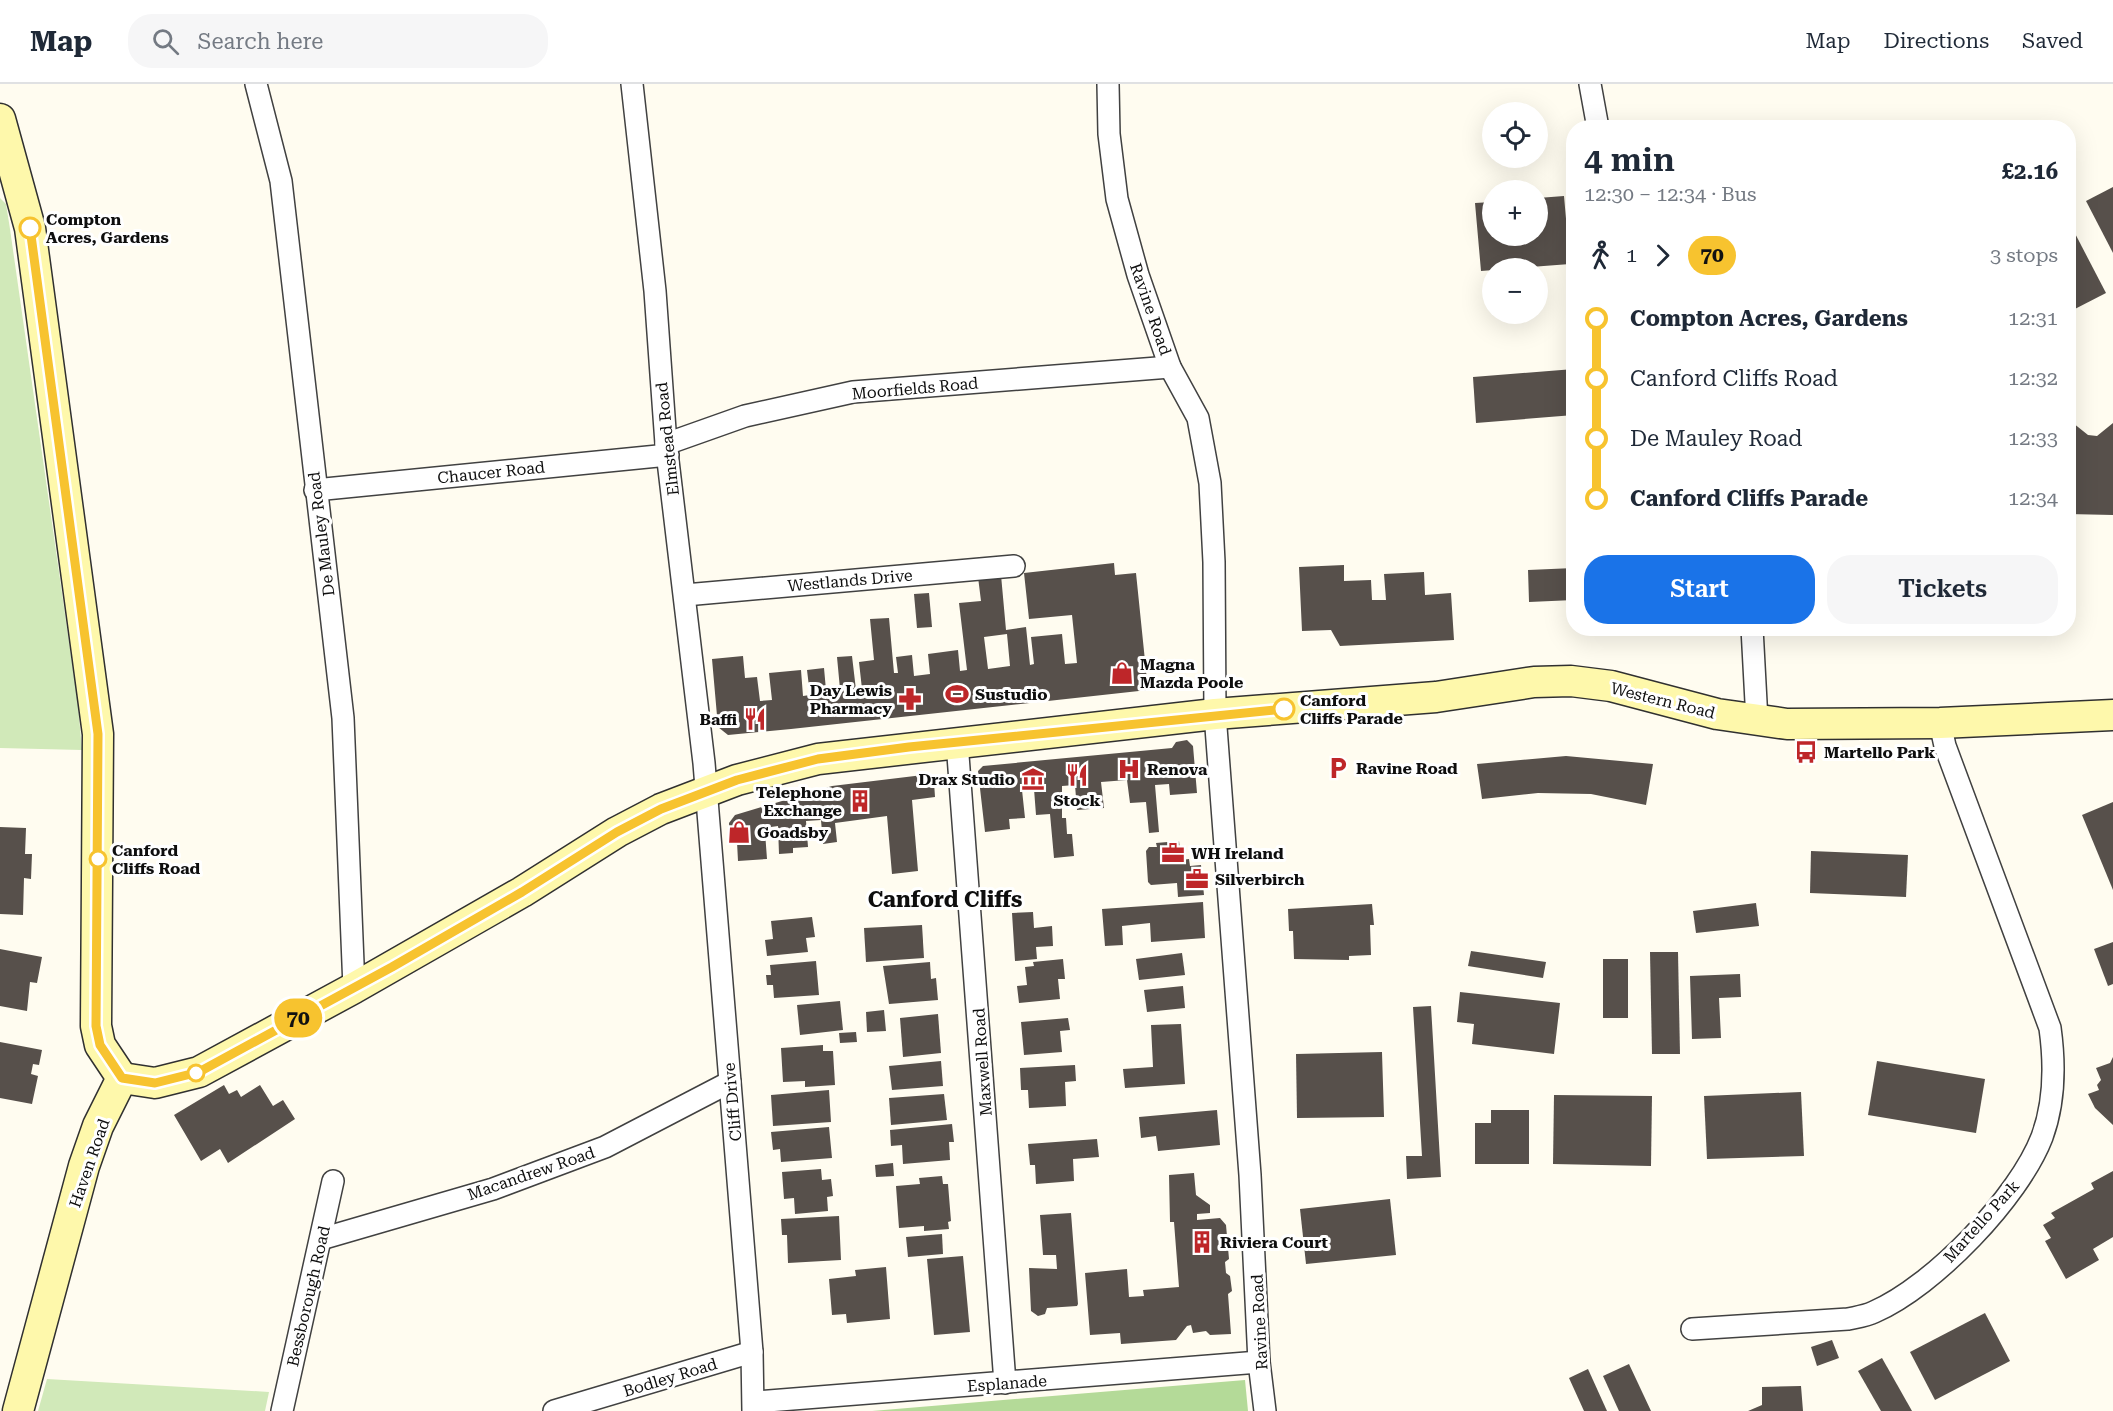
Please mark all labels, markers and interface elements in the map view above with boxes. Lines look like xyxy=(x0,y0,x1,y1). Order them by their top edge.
search box xyxy=(128,14,548,68)
text: Map xyxy=(30,25,92,58)
icon: search xyxy=(149,25,182,58)
text: Search here xyxy=(197,29,323,54)
text: Map xyxy=(1806,29,1850,53)
text: Directions xyxy=(1883,29,1989,53)
text: Saved xyxy=(2022,29,2083,53)
map controls xyxy=(1482,102,1548,324)
button: locate xyxy=(1482,102,1548,168)
text: 4 min xyxy=(1584,140,1675,179)
text: £2.16 xyxy=(2002,159,2058,184)
button: + xyxy=(1482,180,1548,246)
text: 12:30 – 12:34 · Bus xyxy=(1584,182,1756,206)
place label: Compton Acres, Gardens xyxy=(46,210,169,247)
marker: Compton Acres, Gardens xyxy=(19,217,41,239)
icon: walk xyxy=(1584,239,1617,272)
icon: forward xyxy=(1646,239,1679,272)
text: 1 xyxy=(1626,243,1637,267)
text: 70 xyxy=(1700,243,1724,267)
text: 3 stops xyxy=(1990,243,2058,267)
button: − xyxy=(1482,258,1548,324)
street label: Ravine Road xyxy=(1126,261,1175,358)
text: Compton Acres, Gardens xyxy=(1630,306,1908,331)
text: 12:31 xyxy=(2008,306,2058,330)
text: Canford Cliffs Road xyxy=(1630,366,1838,391)
text: 12:32 xyxy=(2008,366,2058,390)
street label: Moorfields Road xyxy=(851,374,979,403)
street label: Elmstead Road xyxy=(652,381,683,497)
text: De Mauley Road xyxy=(1630,426,1802,451)
text: 12:33 xyxy=(2008,426,2058,450)
street label: Chaucer Road xyxy=(436,457,546,488)
street label: De Mauley Road xyxy=(304,471,339,597)
text: Canford Cliffs Parade xyxy=(1630,486,1868,511)
text: 12:34 xyxy=(2008,486,2058,510)
button: Start xyxy=(1584,555,1815,624)
button: Tickets xyxy=(1827,555,2058,624)
street label: Westlands Drive xyxy=(787,566,914,595)
place label: Magna Mazda Poole xyxy=(1140,655,1243,692)
shop icon: Magna Mazda Poole xyxy=(1109,660,1135,686)
street label: Western Road xyxy=(1609,678,1717,723)
place label: Day Lewis Pharmacy xyxy=(810,681,892,718)
sports icon: Sustudio xyxy=(944,681,970,707)
place label: Sustudio xyxy=(975,685,1047,704)
pharmacy icon: Day Lewis Pharmacy xyxy=(897,686,923,712)
place label: Canford Cliffs Parade xyxy=(1300,691,1403,728)
marker: Canford Cliffs Parade xyxy=(1273,698,1295,720)
restaurant icon: Baffi xyxy=(742,706,768,732)
place label: Baffi xyxy=(699,710,737,729)
bus stop icon: Martello Park xyxy=(1793,739,1819,765)
place label: Martello Park xyxy=(1824,743,1935,762)
parking icon: Ravine Road xyxy=(1325,755,1351,781)
hospital icon: Renova xyxy=(1116,756,1142,782)
place label: Ravine Road xyxy=(1356,759,1458,778)
place label: Renova xyxy=(1147,760,1208,779)
restaurant icon: Stock xyxy=(1064,762,1090,788)
museum icon: Drax Studio xyxy=(1020,766,1046,792)
place label: Drax Studio xyxy=(918,770,1015,789)
place label: Telephone Exchange xyxy=(756,783,842,820)
building icon: Telephone Exchange xyxy=(847,788,873,814)
place label: Stock xyxy=(1054,791,1101,810)
shop icon: Goadsby xyxy=(726,819,752,845)
place label: Goadsby xyxy=(757,823,828,842)
office icon: WH Ireland xyxy=(1160,840,1186,866)
place label: Canford Cliffs Road xyxy=(112,841,201,878)
place label: WH Ireland xyxy=(1191,844,1284,863)
marker: Canford Cliffs Road xyxy=(89,850,107,868)
office icon: Silverbirch xyxy=(1184,866,1210,892)
place label: Silverbirch xyxy=(1215,870,1305,889)
district label: Canford Cliffs xyxy=(868,887,1022,912)
line badge: 70 xyxy=(271,998,325,1038)
text: 70 xyxy=(286,1006,310,1030)
street label: Maxwell Road xyxy=(969,1007,996,1117)
street label: Cliff Drive xyxy=(720,1062,745,1142)
unlabelled marker xyxy=(187,1064,205,1082)
street label: Haven Road xyxy=(65,1116,114,1210)
street label: Macandrew Road xyxy=(465,1143,597,1204)
street label: Martello Park xyxy=(1940,1176,2023,1266)
street label: Bessborough Road xyxy=(283,1224,334,1368)
building icon: Riviera Court xyxy=(1189,1229,1215,1255)
place label: Riviera Court xyxy=(1220,1233,1329,1252)
street label: Ravine Road xyxy=(1247,1274,1272,1370)
street label: Bodley Road xyxy=(621,1354,719,1401)
street label: Esplanade xyxy=(967,1371,1048,1396)

